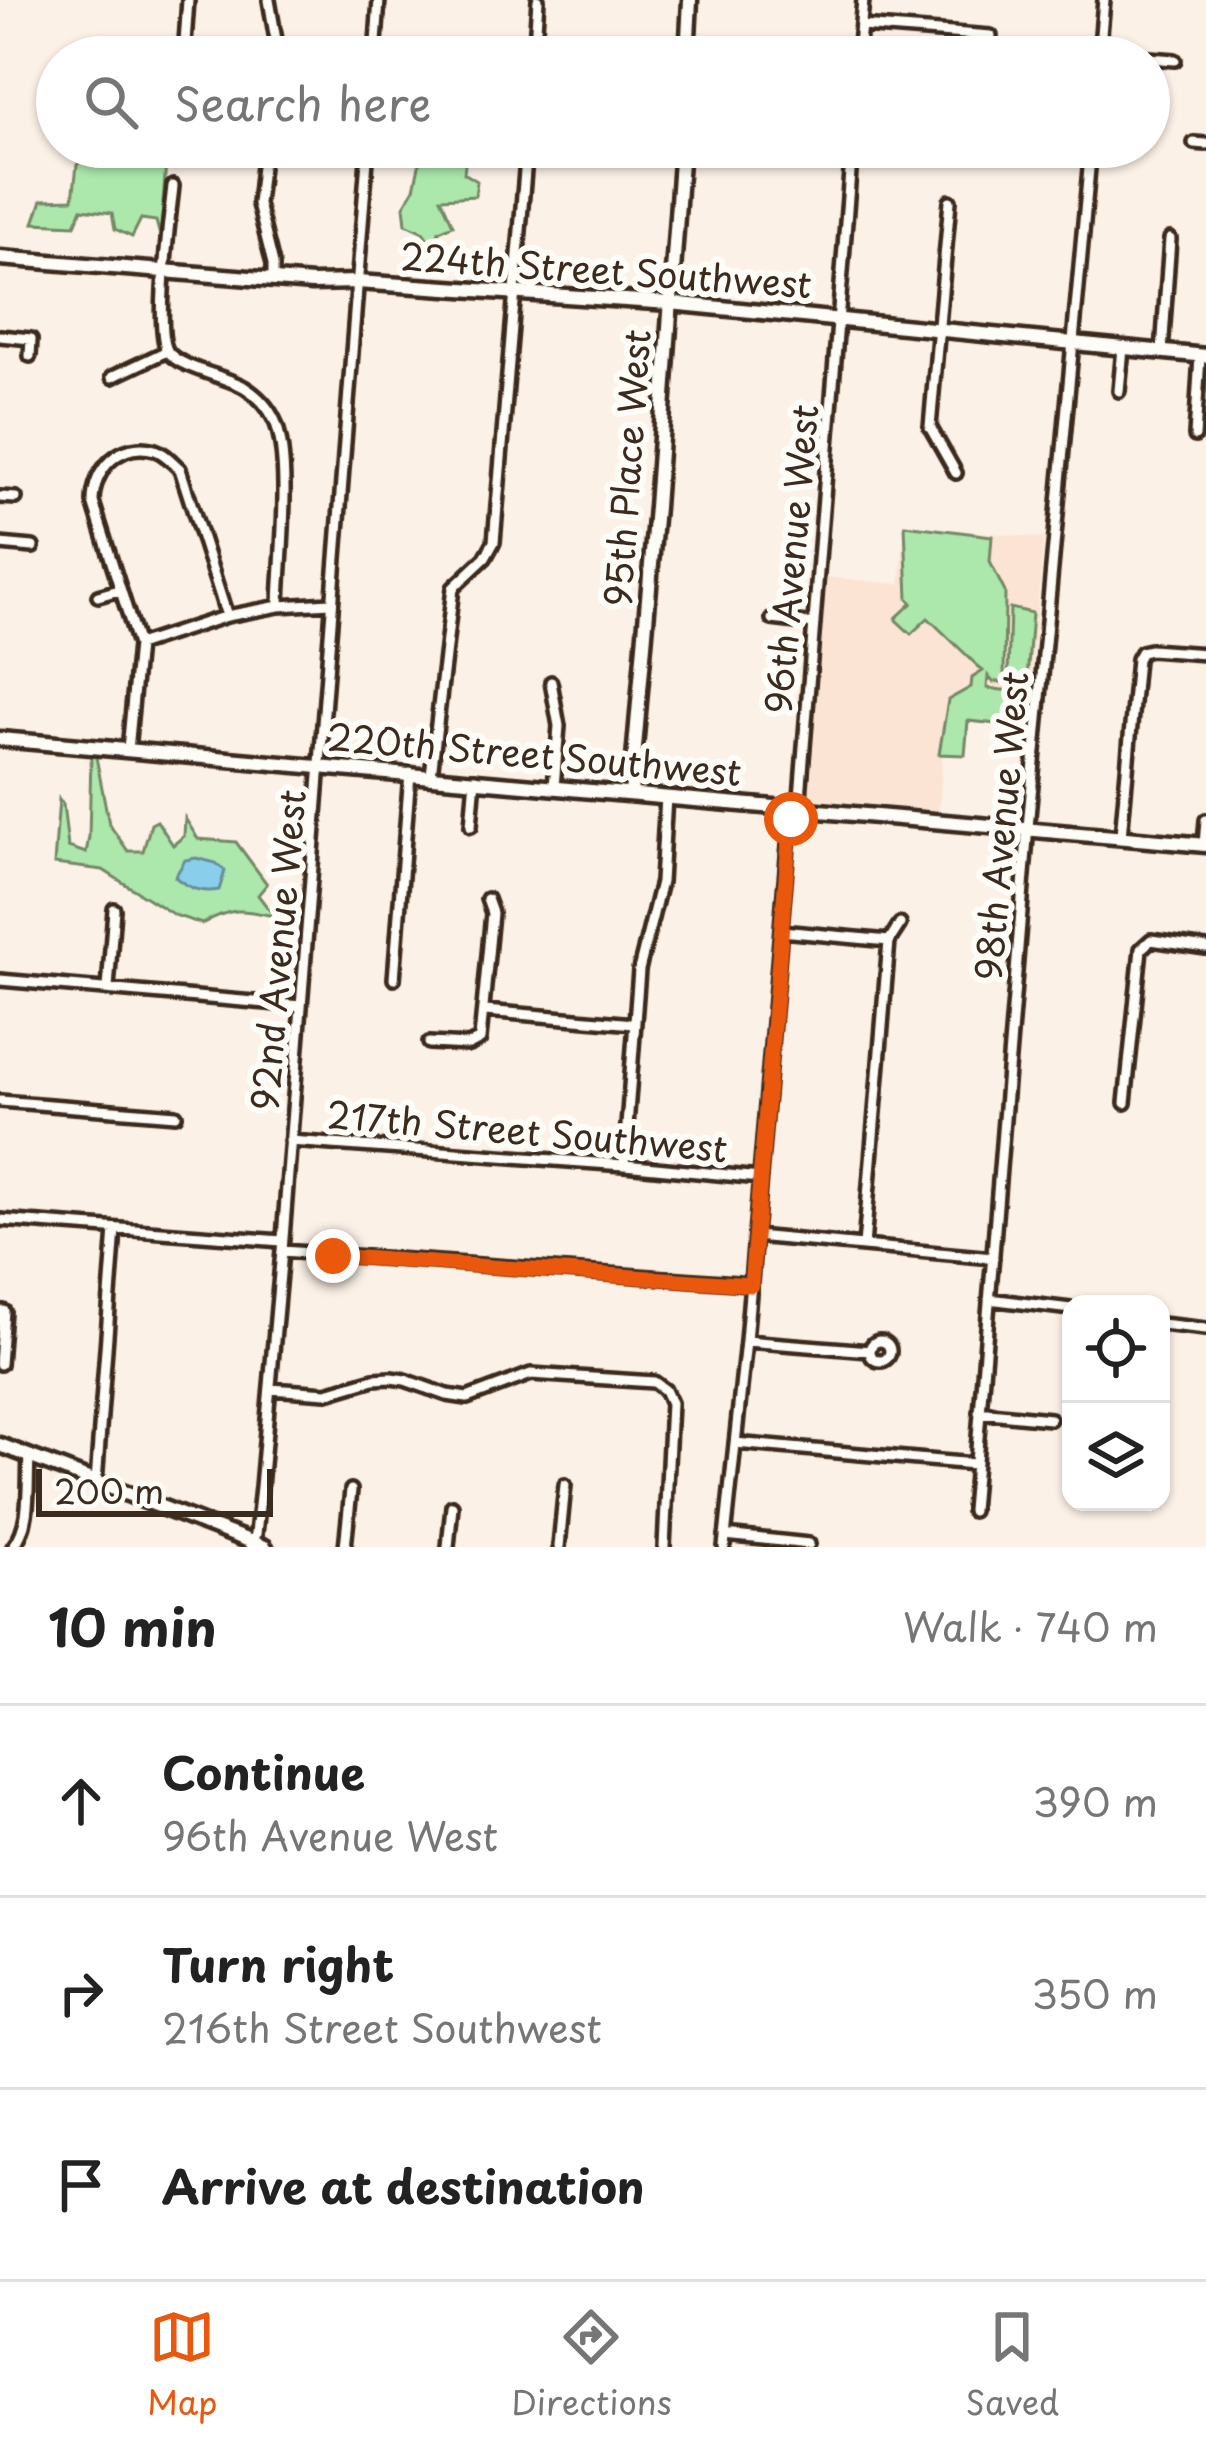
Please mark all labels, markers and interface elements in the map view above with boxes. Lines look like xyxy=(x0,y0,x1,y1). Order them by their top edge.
search box xyxy=(36,36,1170,168)
text: Search here xyxy=(174,68,431,136)
icon: search xyxy=(78,69,144,135)
street label: 224th Street Southwest xyxy=(399,228,814,310)
street label: 95th Place West xyxy=(589,328,663,608)
street label: 96th Avenue West xyxy=(750,402,830,716)
street label: 98th Avenue West xyxy=(960,669,1040,983)
street label: 220th Street Southwest xyxy=(325,708,744,798)
street label: 92nd Avenue West xyxy=(236,787,318,1112)
route start xyxy=(764,792,818,846)
street label: 217th Street Southwest xyxy=(325,1086,730,1174)
route end xyxy=(306,1229,360,1283)
map controls xyxy=(1062,1295,1170,1511)
button: locate xyxy=(1062,1295,1170,1403)
button: layers xyxy=(1062,1403,1170,1511)
scale bar xyxy=(36,1463,273,1516)
text: 200 m xyxy=(54,1465,164,1515)
text: 10 min xyxy=(48,1587,217,1664)
text: Walk · 740 m xyxy=(903,1596,1158,1655)
text: Continue xyxy=(162,1737,365,1805)
icon: ahead xyxy=(48,1768,114,1834)
text: 390 m xyxy=(1033,1771,1158,1830)
text: 96th Avenue West xyxy=(162,1805,498,1864)
text: Turn right xyxy=(162,1929,394,1997)
icon: right xyxy=(48,1960,114,2026)
text: 350 m xyxy=(1031,1963,1158,2022)
text: 216th Street Southwest xyxy=(162,1997,602,2056)
text: Arrive at destination xyxy=(162,2151,645,2219)
icon: arrive xyxy=(48,2152,114,2218)
tab: Map xyxy=(147,2304,217,2426)
tab: Directions xyxy=(511,2304,672,2426)
tab: Saved xyxy=(965,2304,1059,2426)

